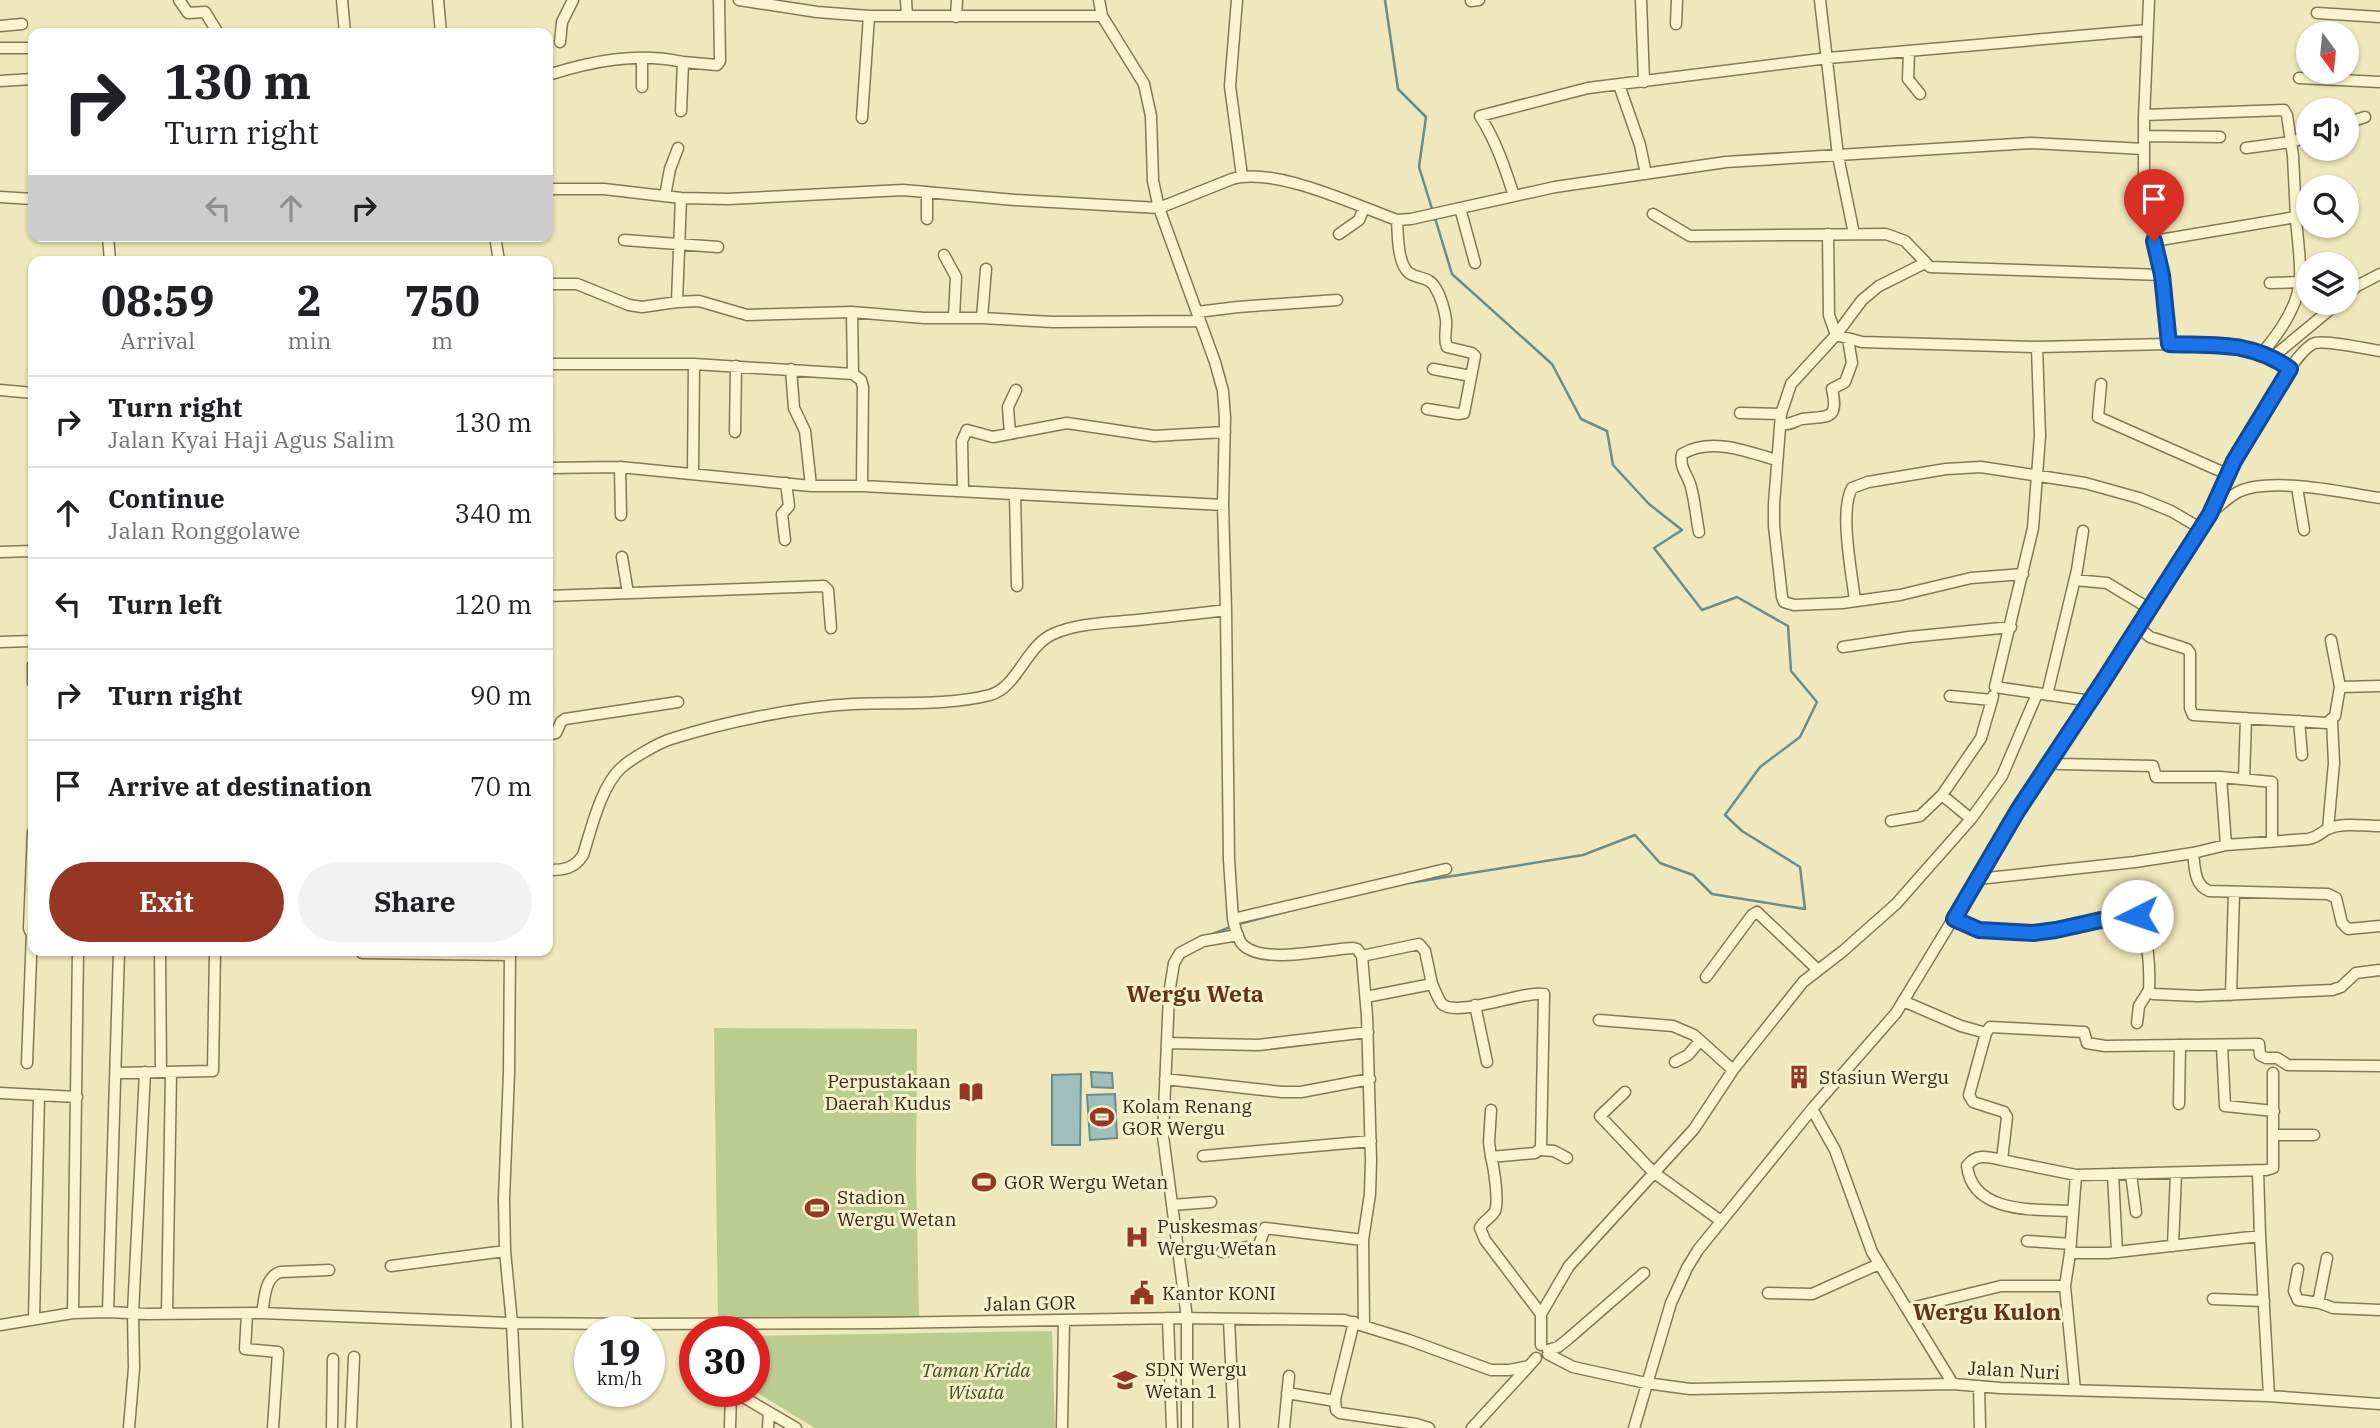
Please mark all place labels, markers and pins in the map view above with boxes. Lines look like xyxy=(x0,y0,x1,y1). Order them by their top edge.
pin xyxy=(2124,169,2184,241)
building icon: Stasiun Wergu xyxy=(1785,1063,1813,1091)
place label: Stasiun Wergu xyxy=(1819,1065,1949,1089)
place label: Perpustakaan Daerah Kudus xyxy=(825,1069,951,1115)
library icon: Perpustakaan Daerah Kudus xyxy=(957,1078,985,1106)
place label: Kolam Renang GOR Wergu xyxy=(1122,1094,1253,1140)
sports icon: Kolam Renang GOR Wergu xyxy=(1088,1103,1116,1131)
sports icon: GOR Wergu Wetan xyxy=(970,1168,998,1196)
place label: GOR Wergu Wetan xyxy=(1004,1170,1168,1194)
place label: Stadion Wergu Wetan xyxy=(837,1185,957,1231)
sports icon: Stadion Wergu Wetan xyxy=(803,1194,831,1222)
place label: Puskesmas Wergu Wetan xyxy=(1157,1214,1277,1260)
hospital icon: Puskesmas Wergu Wetan xyxy=(1123,1223,1151,1251)
public building icon: Kantor KONI xyxy=(1128,1279,1156,1307)
place label: Kantor KONI xyxy=(1162,1281,1276,1305)
place label: SDN Wergu Wetan 1 xyxy=(1145,1357,1247,1403)
school or university icon: SDN Wergu Wetan 1 xyxy=(1111,1366,1139,1394)

